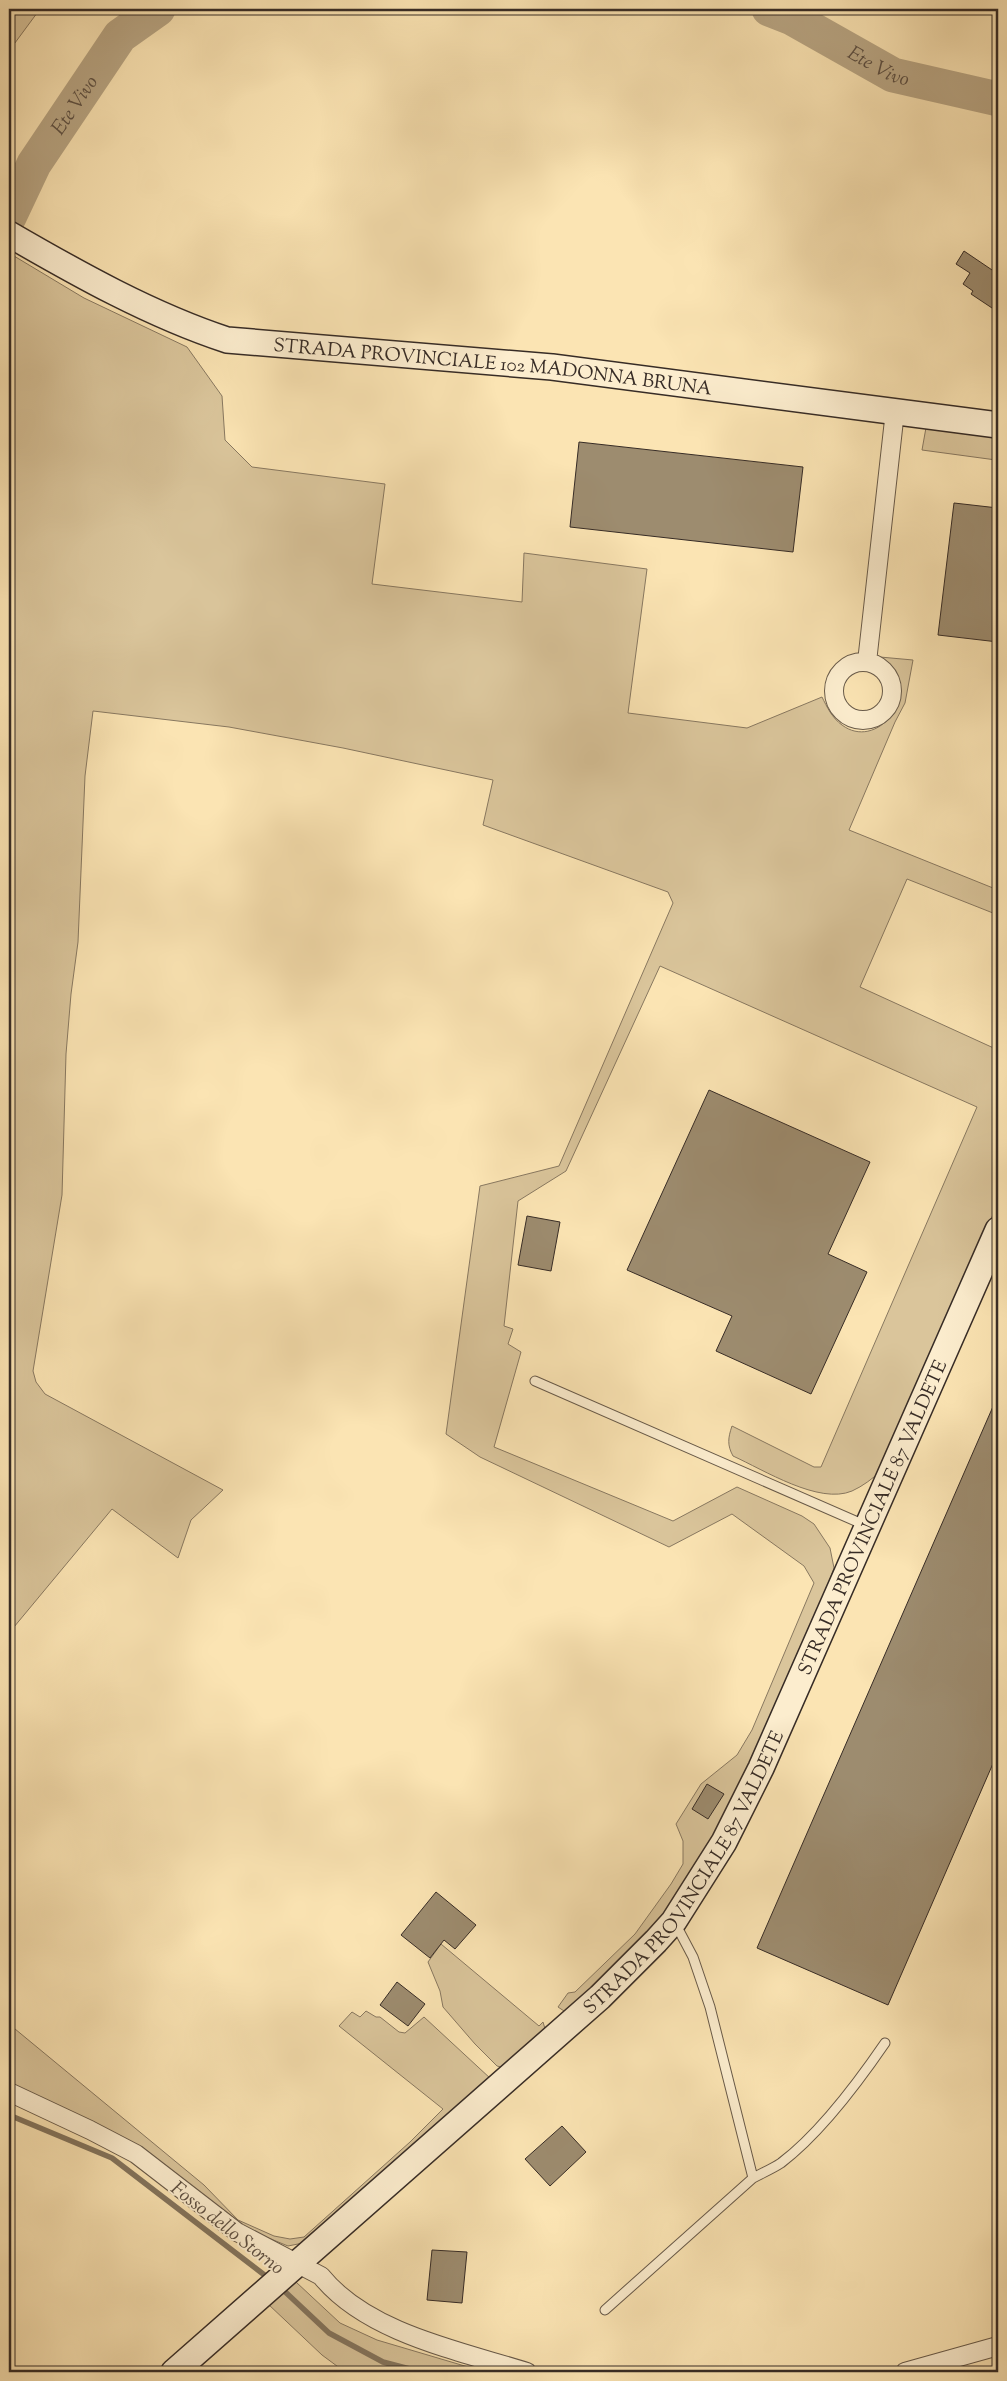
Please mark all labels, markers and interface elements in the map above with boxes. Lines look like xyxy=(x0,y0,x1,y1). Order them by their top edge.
water label: Ete Vivo xyxy=(841,40,912,95)
water label: Ete Vivo xyxy=(45,70,106,142)
street label: STRADA PROVINCIALE 102 MADONNA BRUNA xyxy=(272,333,714,404)
street label: STRADA PROVINCIALE 87 VALDETE xyxy=(793,1356,955,1680)
street label: STRADA PROVINCIALE 87 VALDETE xyxy=(578,1726,792,2022)
water label: Fosso dello Storno xyxy=(163,2175,290,2283)

